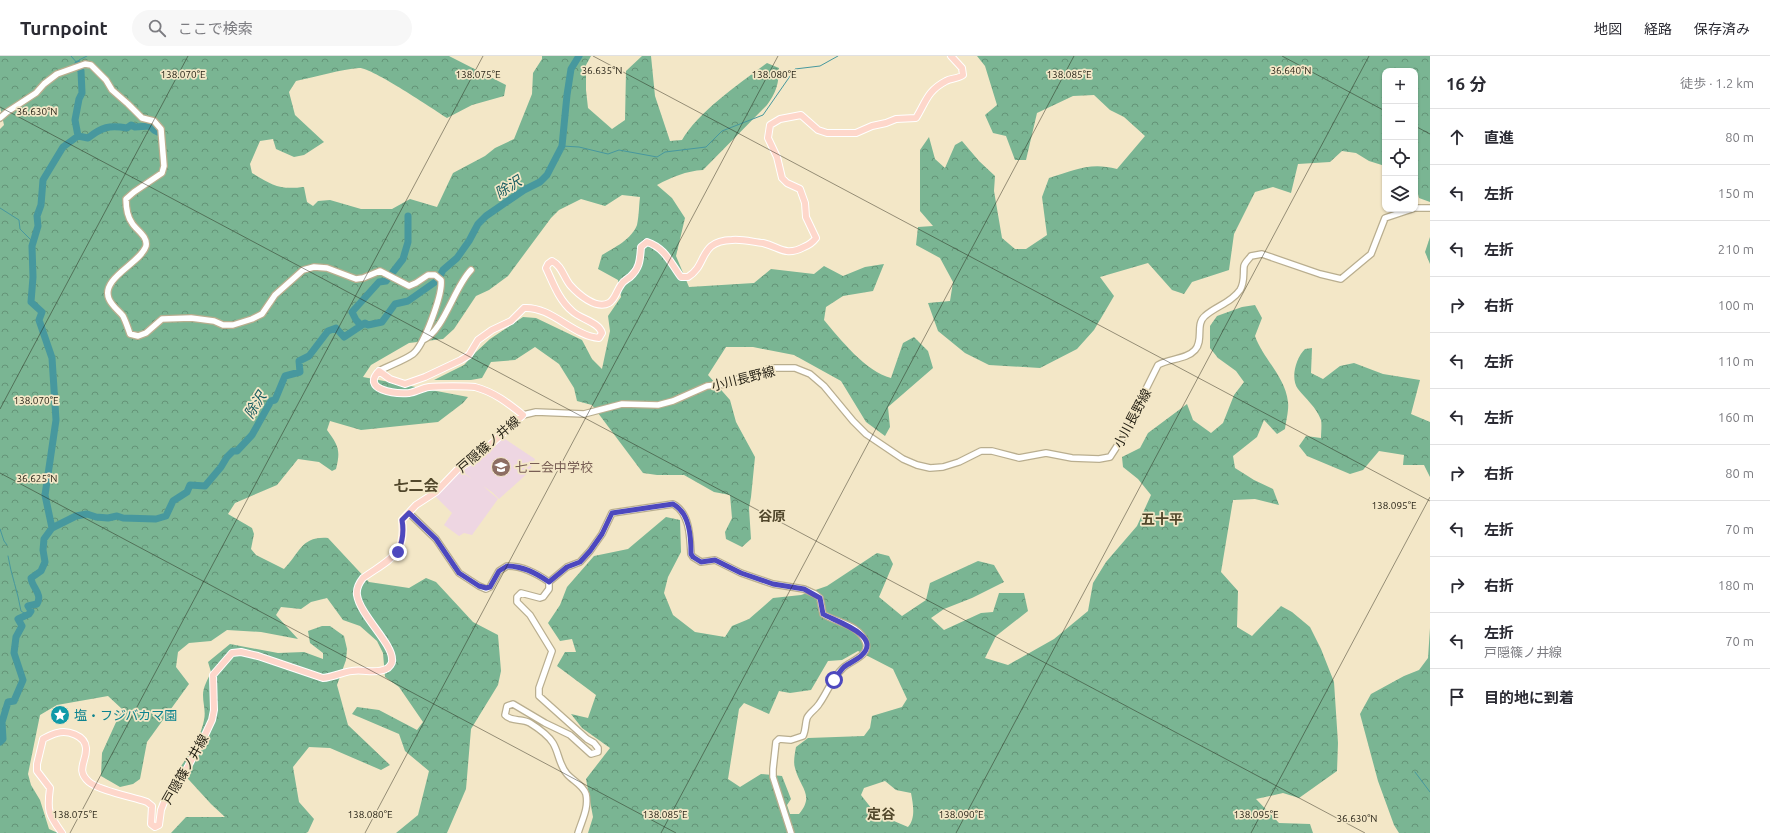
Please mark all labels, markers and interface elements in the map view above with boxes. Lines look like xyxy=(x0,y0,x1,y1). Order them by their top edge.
search box xyxy=(132,10,412,46)
text: Turnpoint xyxy=(20,17,108,39)
icon: search xyxy=(146,17,168,39)
text: ここで検索 xyxy=(178,20,253,37)
text: 地図 xyxy=(1594,21,1622,37)
text: 経路 xyxy=(1644,21,1672,37)
text: 保存済み xyxy=(1694,21,1750,37)
text: 36.635°N xyxy=(581,65,623,76)
text: 36.640°N xyxy=(1270,65,1312,76)
map controls xyxy=(1382,68,1418,212)
button: + xyxy=(1382,68,1418,104)
text: 138.070°E xyxy=(160,69,206,80)
text: 138.075°E xyxy=(455,69,501,80)
text: 138.080°E xyxy=(751,69,797,80)
text: 138.085°E xyxy=(1046,69,1092,80)
text: 16 分 xyxy=(1446,74,1486,93)
text: 徒歩 · 1.2 km xyxy=(1680,76,1754,90)
button: − xyxy=(1382,104,1418,140)
text: 36.630°N xyxy=(16,106,58,117)
icon: ahead xyxy=(1446,126,1468,148)
text: 直進 xyxy=(1484,129,1514,146)
text: 80 m xyxy=(1725,130,1754,144)
button: locate xyxy=(1382,140,1418,176)
water label: 除沢 xyxy=(492,172,526,201)
button: layers xyxy=(1382,176,1418,212)
icon: left xyxy=(1446,182,1468,204)
text: 左折 xyxy=(1484,185,1514,202)
text: 150 m xyxy=(1718,186,1754,200)
icon: left xyxy=(1446,238,1468,260)
text: 左折 xyxy=(1484,241,1514,258)
text: 210 m xyxy=(1718,242,1754,256)
icon: right xyxy=(1446,294,1468,316)
text: 右折 xyxy=(1484,297,1514,314)
text: 100 m xyxy=(1718,298,1754,312)
icon: left xyxy=(1446,350,1468,372)
text: 左折 xyxy=(1484,353,1514,370)
text: 110 m xyxy=(1718,354,1754,368)
street label: 小川長野線 xyxy=(710,363,776,393)
street label: 小川長野線 xyxy=(1111,386,1153,450)
water label: 除沢 xyxy=(241,387,270,421)
text: 138.070°E xyxy=(13,395,59,406)
icon: left xyxy=(1446,406,1468,428)
text: 左折 xyxy=(1484,409,1514,426)
text: 160 m xyxy=(1718,410,1754,424)
street label: 戸隠篠ノ井線 xyxy=(454,413,522,475)
school or university icon: 七二会中学校 xyxy=(490,456,512,478)
place label: 七二会中学校 xyxy=(515,460,593,474)
icon: right xyxy=(1446,462,1468,484)
text: 右折 xyxy=(1484,465,1514,482)
text: 80 m xyxy=(1725,466,1754,480)
text: 36.625°N xyxy=(16,473,58,484)
district label: 七二会 xyxy=(393,477,439,494)
text: 138.095°E xyxy=(1371,500,1417,511)
district label: 谷原 xyxy=(758,508,786,524)
district label: 五十平 xyxy=(1141,511,1183,527)
icon: left xyxy=(1446,518,1468,540)
text: 左折 xyxy=(1484,521,1514,538)
text: 70 m xyxy=(1725,522,1754,536)
route end xyxy=(389,543,407,561)
icon: right xyxy=(1446,574,1468,596)
text: 右折 xyxy=(1484,577,1514,594)
text: 180 m xyxy=(1718,578,1754,592)
text: 左折 xyxy=(1484,624,1514,641)
icon: left xyxy=(1446,630,1468,652)
text: 70 m xyxy=(1725,634,1754,648)
text: 戸隠篠ノ井線 xyxy=(1484,645,1562,659)
route start xyxy=(825,671,843,689)
icon: arrive xyxy=(1446,686,1468,708)
text: 目的地に到着 xyxy=(1484,689,1574,706)
place icon: 塩・フジバカマ園 xyxy=(49,704,71,726)
place label: 塩・フジバカマ園 xyxy=(74,708,177,722)
street label: 戸隠篠ノ井線 xyxy=(159,732,211,806)
district label: 定谷 xyxy=(867,806,896,822)
text: 138.075°E xyxy=(52,809,98,820)
text: 138.080°E xyxy=(347,809,393,820)
text: 138.085°E xyxy=(642,809,688,820)
text: 138.090°E xyxy=(938,809,984,820)
text: 138.095°E xyxy=(1233,809,1279,820)
text: 36.630°N xyxy=(1336,813,1378,824)

